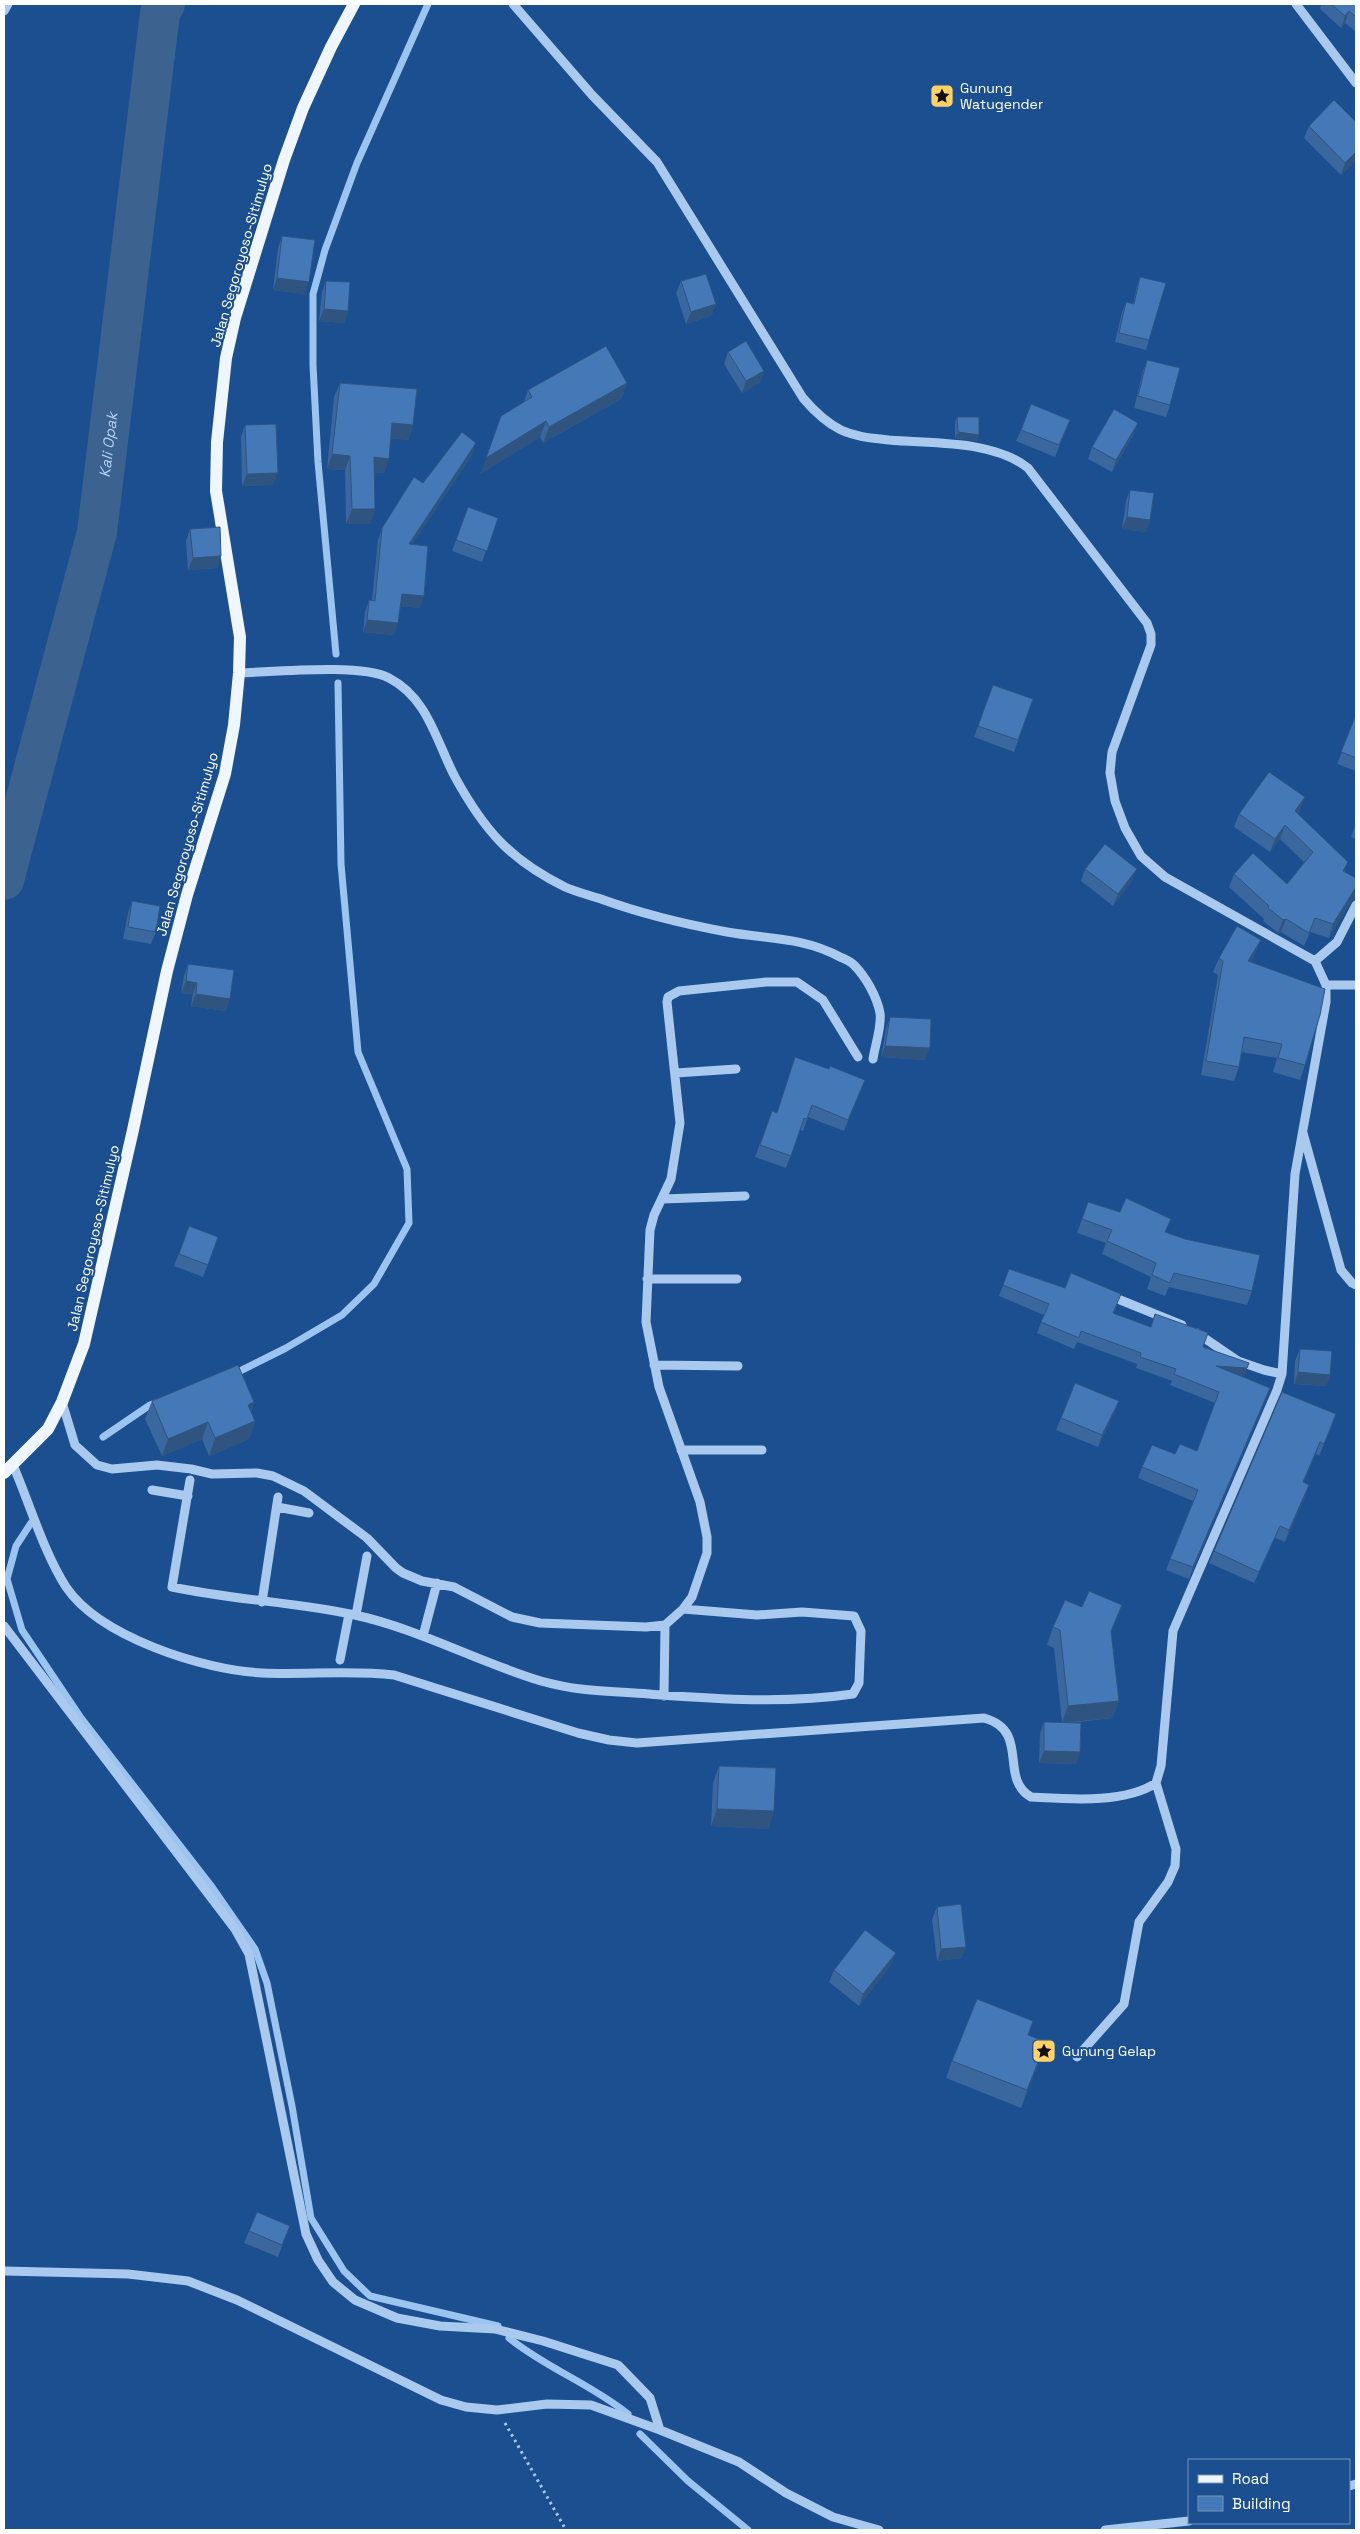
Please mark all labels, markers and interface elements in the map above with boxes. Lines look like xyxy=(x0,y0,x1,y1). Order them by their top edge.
place label: Gunung Watugender xyxy=(960,79,1043,113)
place icon: Gunung Watugender xyxy=(929,83,955,109)
street label: Jalan Segoroyoso-Sitimulyo xyxy=(206,161,276,349)
water label: Kali Opak xyxy=(94,409,121,478)
street label: Jalan Segoroyoso-Sitimulyo xyxy=(152,750,222,938)
street label: Jalan Segoroyoso-Sitimulyo xyxy=(63,1143,123,1333)
place icon: Gunung Gelap xyxy=(1031,2038,1057,2064)
place label: Gunung Gelap xyxy=(1062,2042,1156,2060)
legend xyxy=(1188,2459,1350,2524)
text: Road xyxy=(1232,2469,1269,2488)
text: Building xyxy=(1232,2494,1291,2513)

